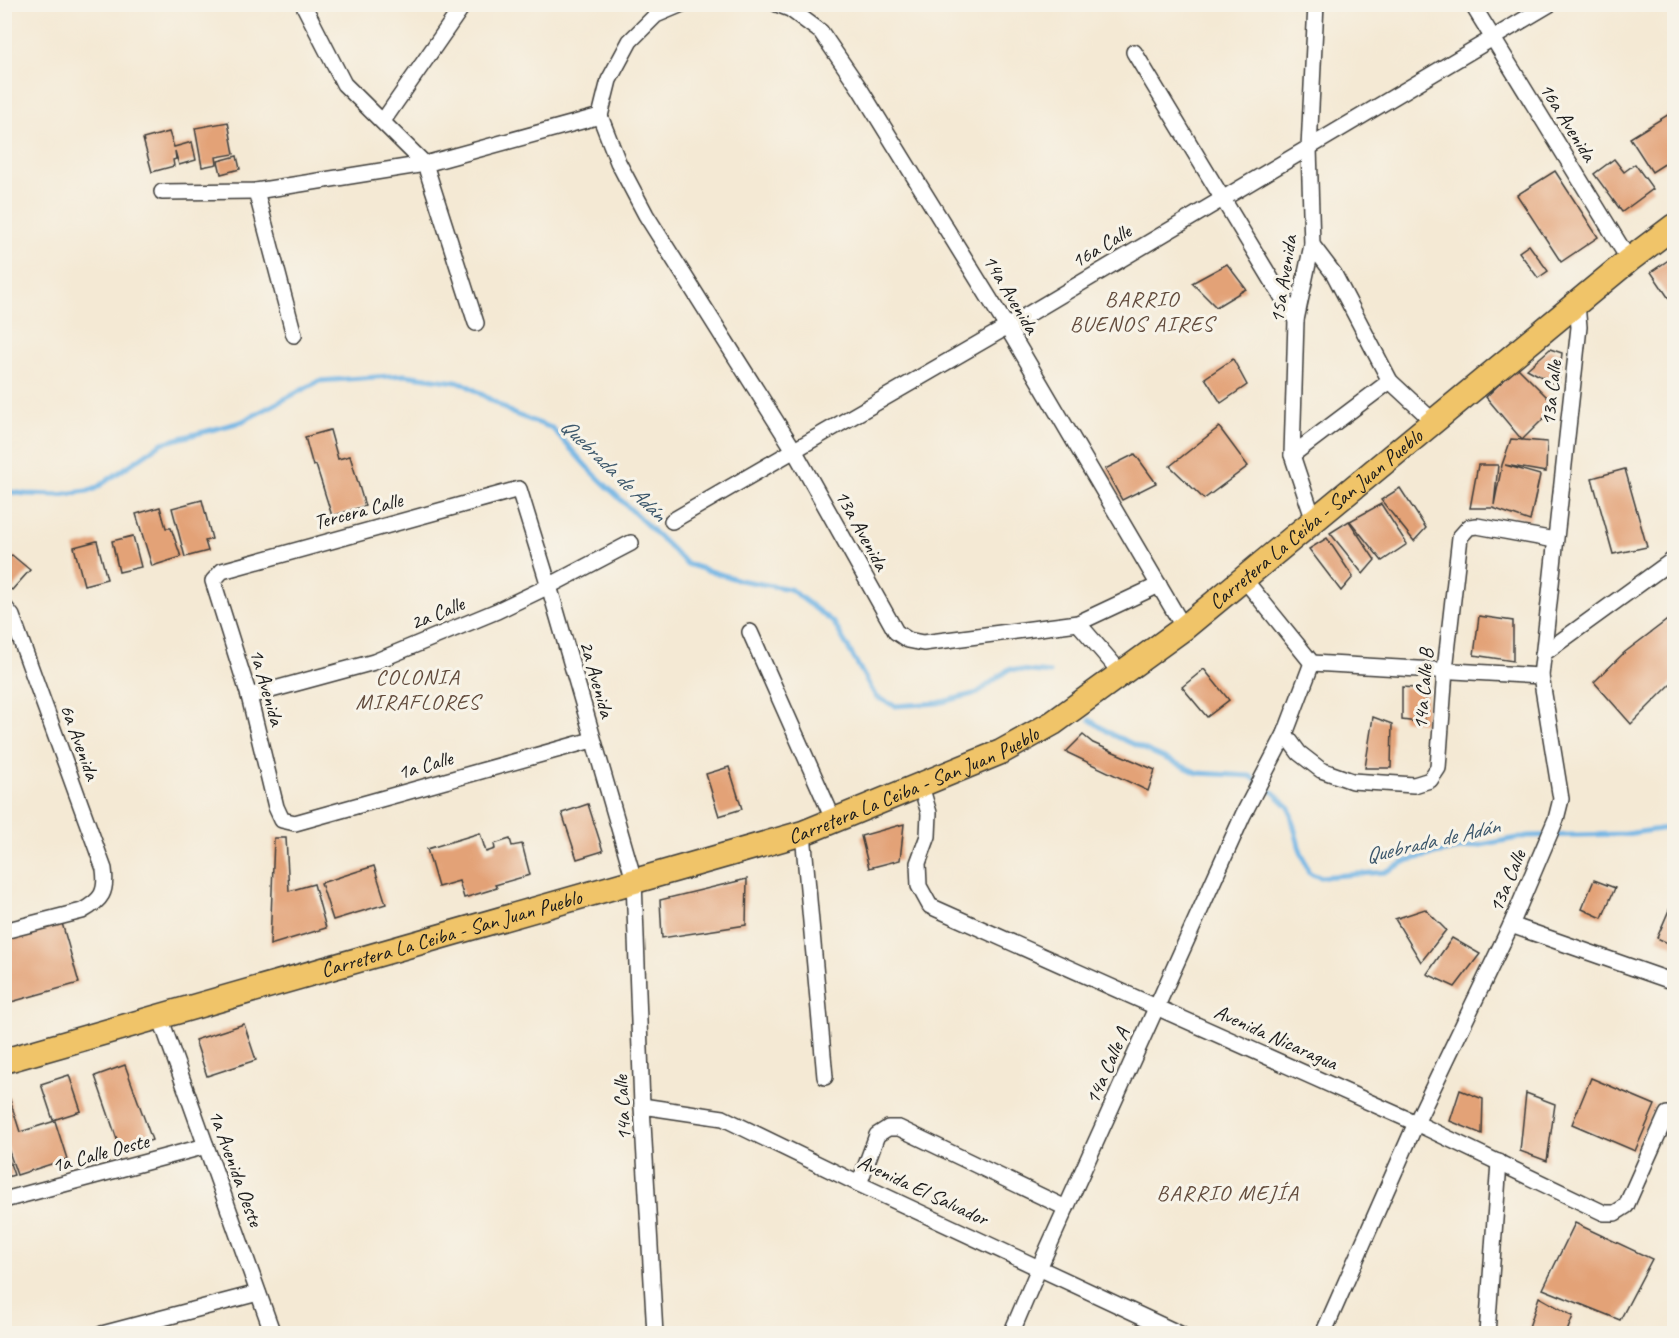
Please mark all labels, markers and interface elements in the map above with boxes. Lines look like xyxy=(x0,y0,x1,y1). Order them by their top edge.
street label: 16a Avenida xyxy=(1534,78,1603,168)
street label: 16a Calle xyxy=(1066,217,1137,274)
street label: 15a Avenida xyxy=(1263,232,1303,325)
street label: 14a Avenida xyxy=(977,250,1046,340)
district label: BARRIO BUENOS AIRES xyxy=(1070,285,1217,338)
street label: 13a Calle xyxy=(1535,358,1567,427)
water label: Quebrada de Adán xyxy=(554,412,674,529)
street label: Carretera La Ceiba - San Juan Pueblo xyxy=(1203,422,1429,615)
street label: 13a Avenida xyxy=(829,485,896,576)
street label: Tercera Calle xyxy=(311,486,406,535)
street label: 2a Calle xyxy=(406,590,469,636)
street label: 2a Avenida xyxy=(574,638,621,722)
street label: 14a Calle B xyxy=(1407,645,1440,731)
street label: 1a Avenida xyxy=(244,646,291,730)
district label: COLONIA MIRAFLORES xyxy=(356,663,483,716)
street label: 6a Avenida xyxy=(54,701,106,785)
street label: Carretera La Ceiba - San Juan Pueblo xyxy=(785,720,1045,850)
street label: 1a Calle xyxy=(395,744,457,785)
water label: Quebrada de Adán xyxy=(1362,811,1504,870)
street label: 13a Calle xyxy=(1482,845,1532,916)
street label: Carretera La Ceiba - San Juan Pueblo xyxy=(318,883,586,983)
street label: Avenida Nicaragua xyxy=(1210,998,1343,1076)
street label: 14a Calle A xyxy=(1079,1022,1136,1108)
street label: 14a Calle xyxy=(607,1073,637,1141)
street label: 1a Avenida Oeste xyxy=(203,1106,269,1231)
street label: 1a Calle Oeste xyxy=(49,1127,152,1178)
street label: Avenida El Salvador xyxy=(854,1149,994,1232)
district label: BARRIO MEJÍA xyxy=(1157,1179,1299,1207)

